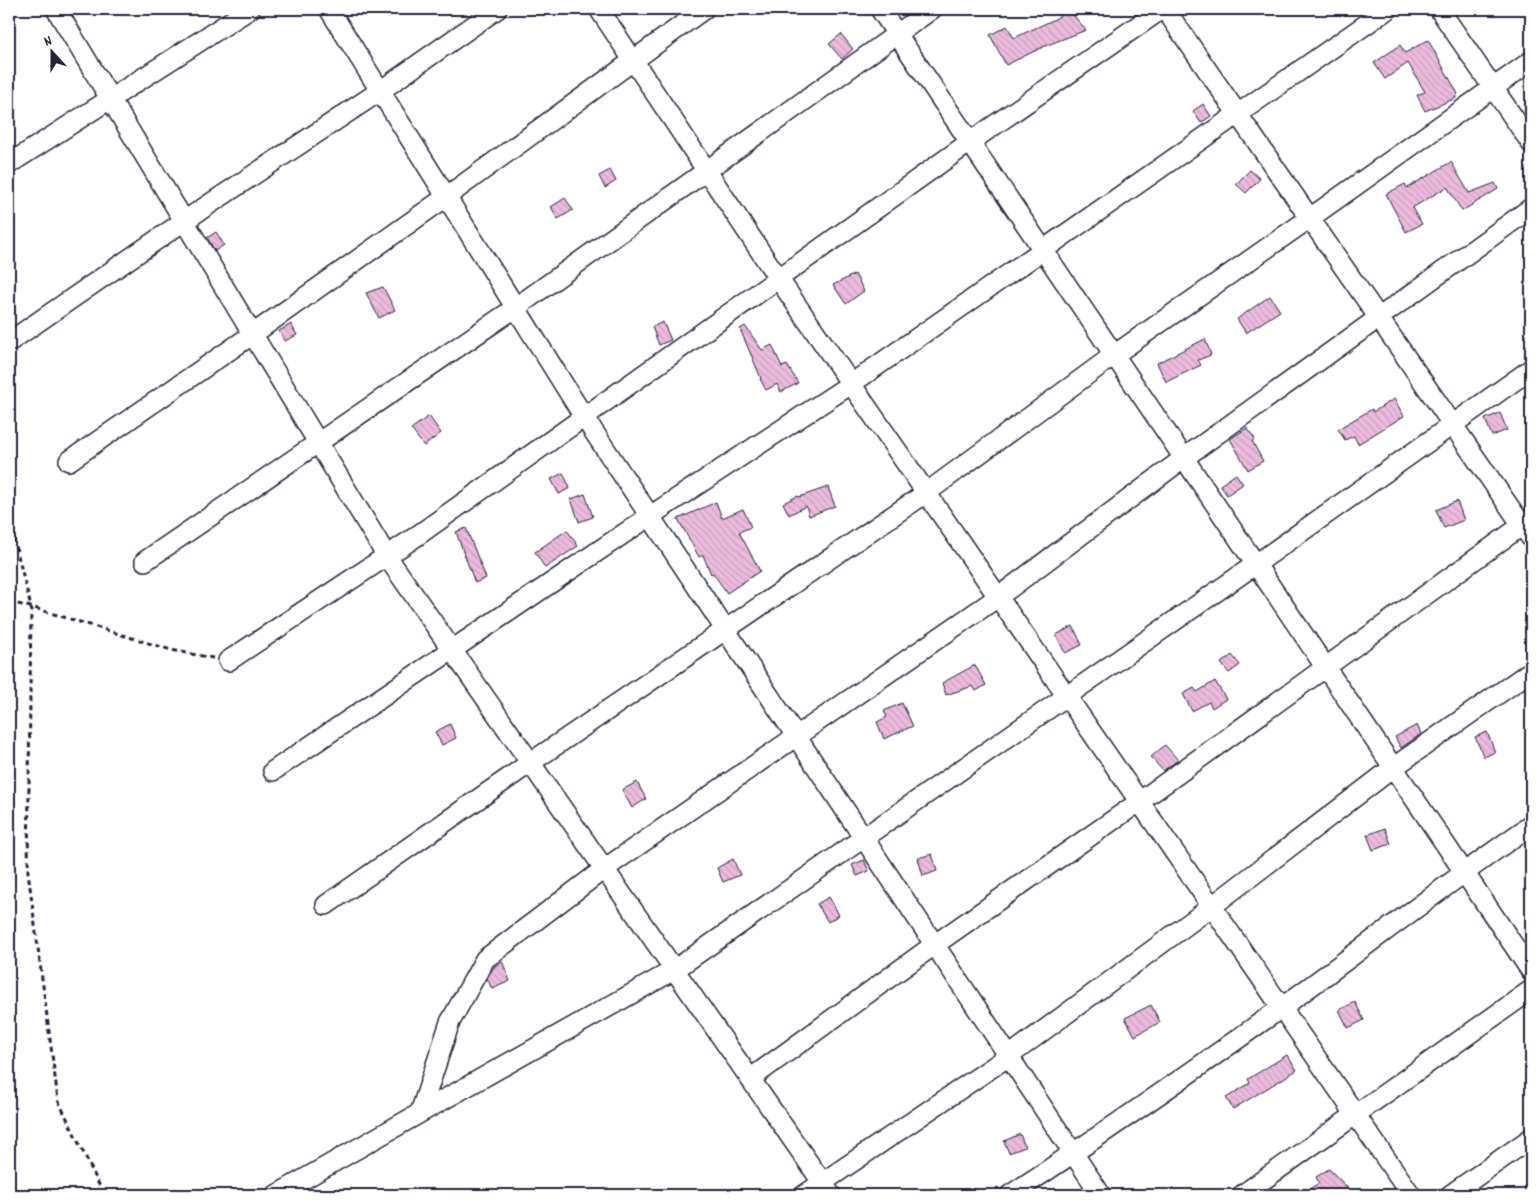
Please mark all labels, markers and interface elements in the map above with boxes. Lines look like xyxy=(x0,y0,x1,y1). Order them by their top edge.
north arrow xyxy=(28,28,78,78)
text: N xyxy=(41,31,55,52)

